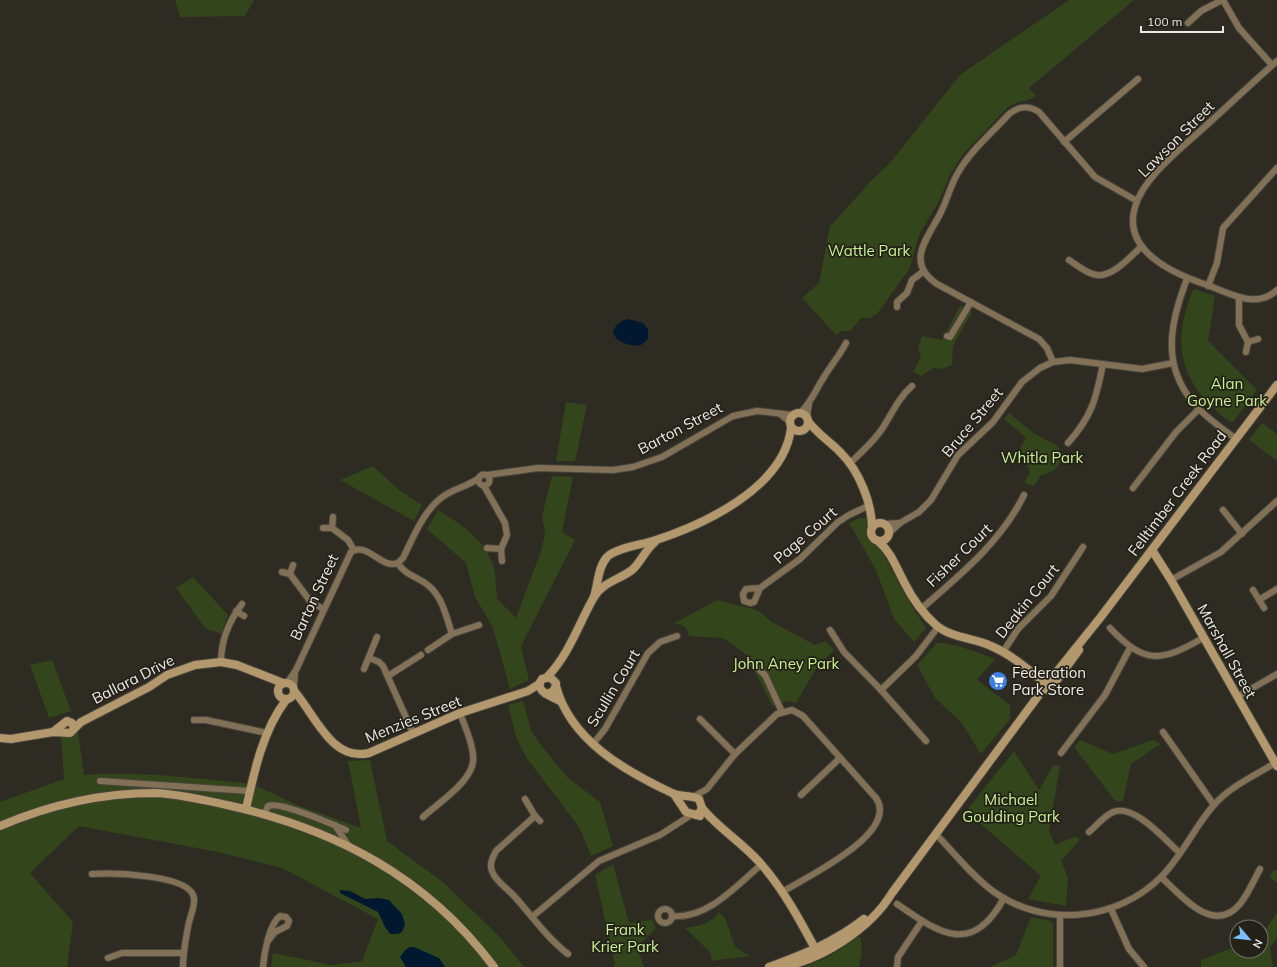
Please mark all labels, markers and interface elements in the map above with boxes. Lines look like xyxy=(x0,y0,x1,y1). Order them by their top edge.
scale bar xyxy=(1141,8,1223,34)
text: 100 m xyxy=(1147,14,1182,29)
street label: Lawson Street xyxy=(1134,97,1218,181)
park label: Wattle Park xyxy=(828,241,910,260)
park label: Alan Goyne Park xyxy=(1187,374,1267,410)
street label: Bruce Street xyxy=(937,383,1007,461)
street label: Barton Street xyxy=(634,398,726,458)
street label: Felltimber Creek Road xyxy=(1124,426,1230,560)
park label: Whitla Park xyxy=(1001,448,1083,467)
street label: Page Court xyxy=(769,502,841,568)
street label: Fisher Court xyxy=(922,519,996,591)
street label: Barton Street xyxy=(286,551,342,643)
street label: Deakin Court xyxy=(991,560,1063,642)
street label: Marshall Street xyxy=(1193,600,1261,702)
street label: Scullin Court xyxy=(582,646,644,730)
street label: Ballara Drive xyxy=(89,650,177,708)
park label: John Aney Park xyxy=(733,654,839,673)
place label: Federation Park Store xyxy=(1012,663,1086,699)
supermarket icon: Federation Park Store xyxy=(987,670,1009,692)
street label: Menzies Street xyxy=(362,691,464,747)
park label: Michael Goulding Park xyxy=(962,790,1060,826)
north arrow xyxy=(1229,919,1269,959)
park label: Frank Krier Park xyxy=(591,920,659,956)
text: N xyxy=(1250,937,1266,951)

